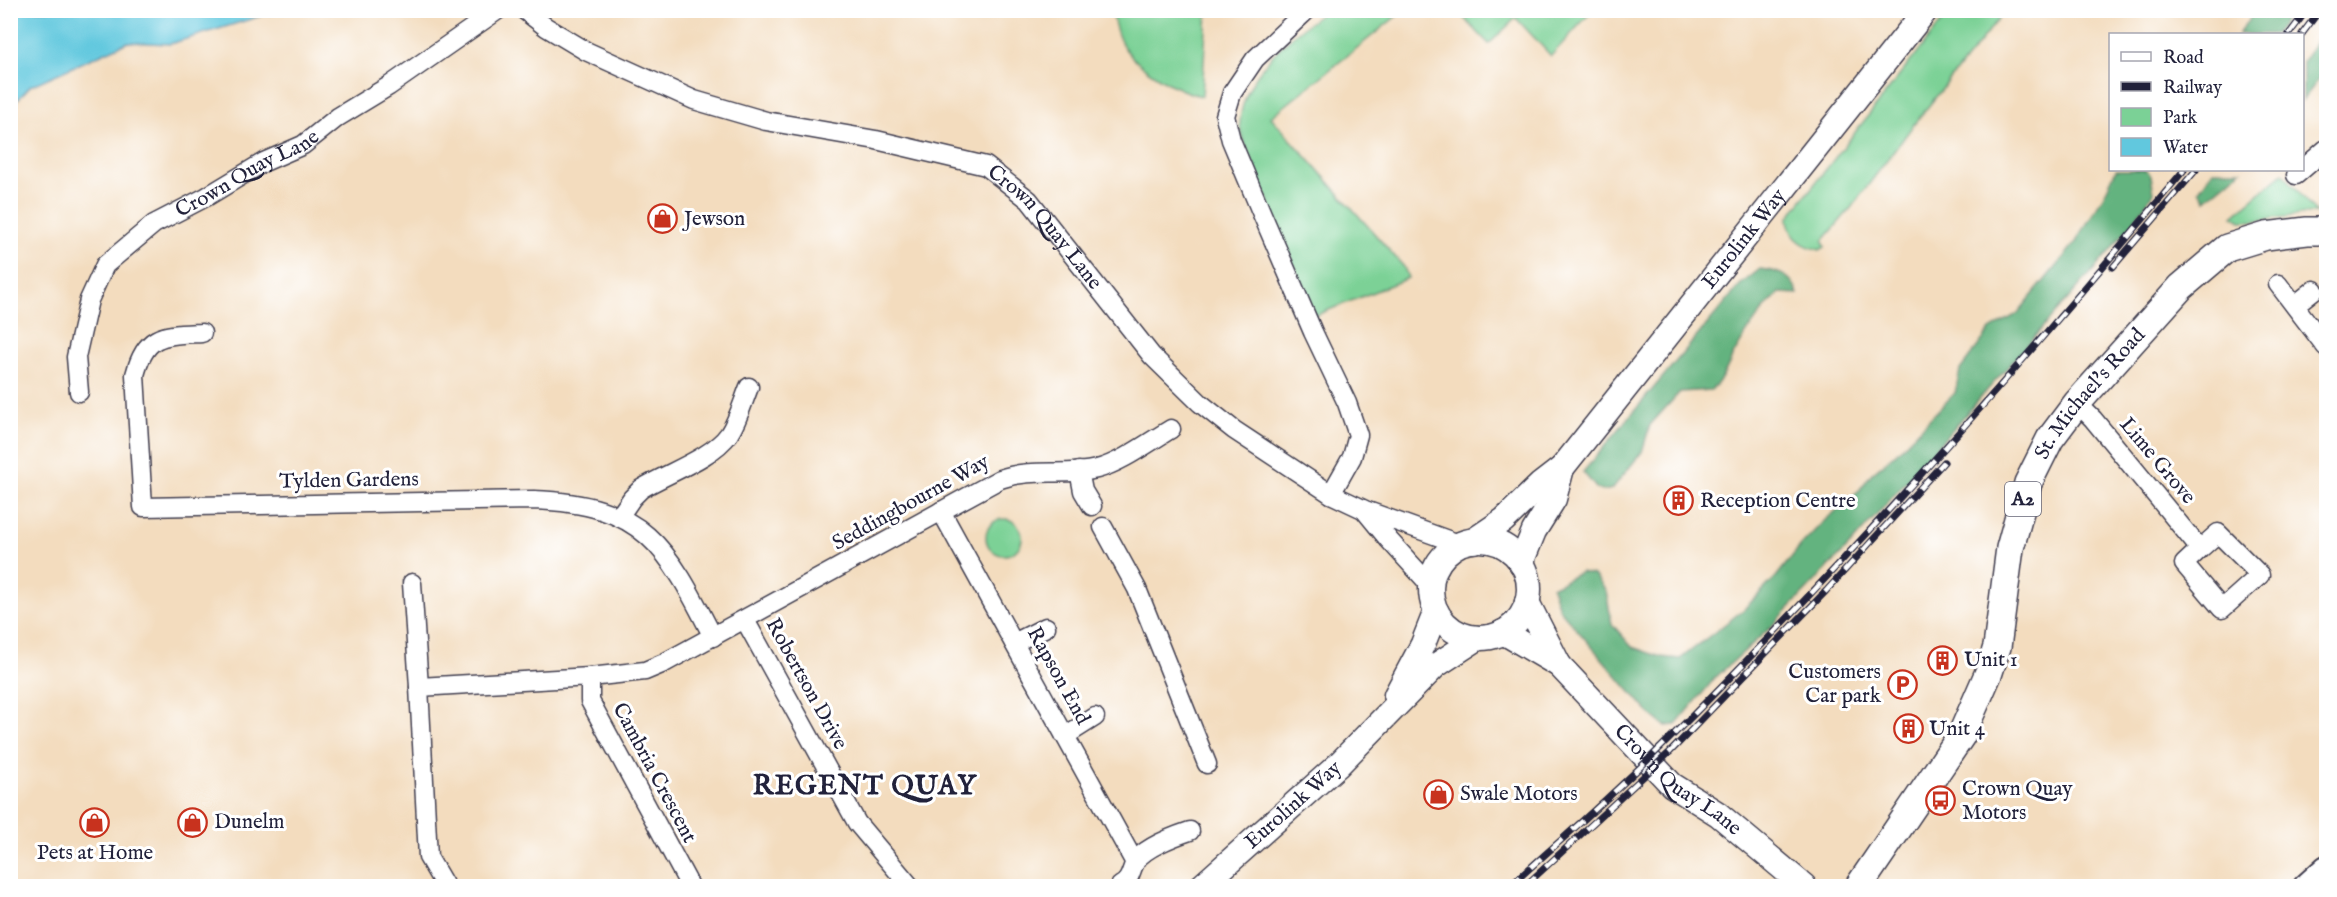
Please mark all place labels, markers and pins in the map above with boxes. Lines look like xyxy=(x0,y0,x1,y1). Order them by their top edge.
shop icon: Jewson xyxy=(647,203,679,235)
place label: Jewson xyxy=(682,206,745,233)
building icon: Reception Centre xyxy=(1663,485,1695,517)
place label: Reception Centre xyxy=(1700,488,1856,515)
building icon: Unit 1 xyxy=(1927,644,1959,676)
place label: Unit 1 xyxy=(1964,647,2018,674)
place label: Customers Car park xyxy=(1788,659,1882,710)
parking icon: Customers Car park xyxy=(1886,668,1918,700)
building icon: Unit 4 xyxy=(1892,713,1924,745)
place label: Unit 4 xyxy=(1929,716,1986,743)
place label: Crown Quay Motors xyxy=(1962,776,2073,827)
shop icon: Swale Motors xyxy=(1423,778,1455,810)
place label: Swale Motors xyxy=(1460,781,1578,808)
bus stop icon: Crown Quay Motors xyxy=(1925,785,1957,817)
shop icon: Pets at Home xyxy=(79,806,111,838)
shop icon: Dunelm xyxy=(177,806,209,838)
place label: Dunelm xyxy=(214,809,285,836)
place label: Pets at Home xyxy=(37,840,154,867)

